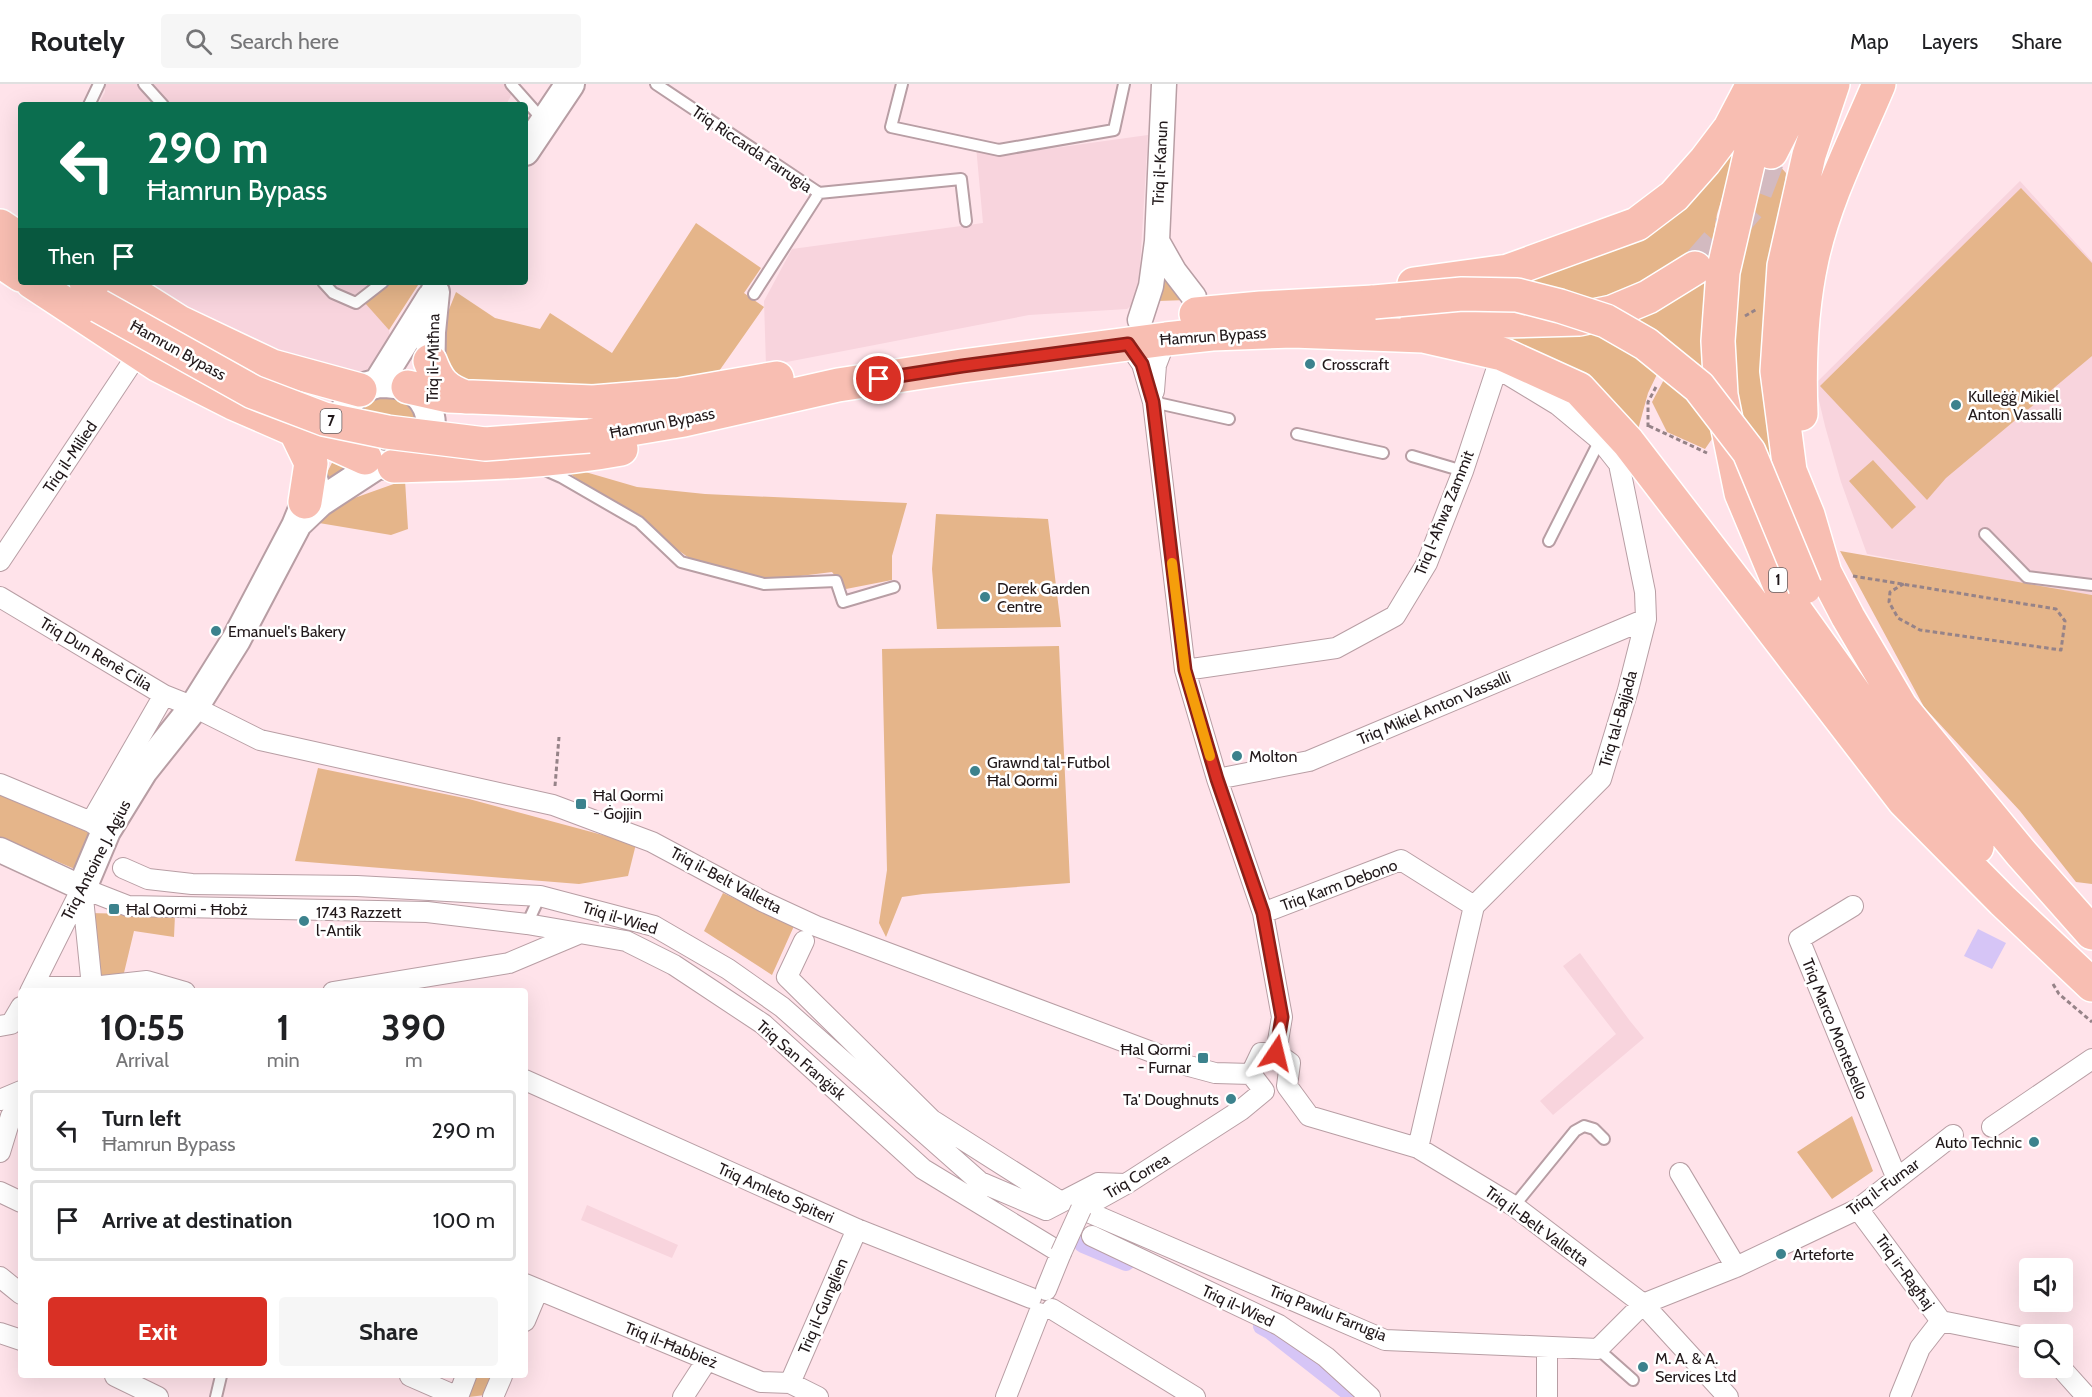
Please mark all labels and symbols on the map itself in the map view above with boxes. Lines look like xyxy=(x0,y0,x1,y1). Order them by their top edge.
street label: Triq Riccarda Farrugia xyxy=(688,102,816,196)
street label: Triq il-Kanun xyxy=(1148,120,1172,206)
street label: Triq il-Mitħna xyxy=(423,313,443,403)
street label: Ħamrun Bypass xyxy=(127,316,230,384)
street label: Ħamrun Bypass xyxy=(1159,323,1267,349)
pin xyxy=(853,353,904,404)
place label: Crosscraft xyxy=(1322,355,1390,374)
marker: Crosscraft xyxy=(1303,357,1317,371)
place label: Kulleġġ Mikiel Anton Vassalli xyxy=(1968,387,2062,424)
marker: Kulleġġ Mikiel Anton Vassalli xyxy=(1949,398,1963,412)
street label: Ħamrun Bypass xyxy=(608,403,717,443)
road number: 7 xyxy=(320,409,342,433)
street label: Triq il-Milied xyxy=(39,417,101,497)
street label: Triq l-Aħwa Zammit xyxy=(1410,447,1478,578)
road number: 1 xyxy=(1769,568,1787,592)
place label: Derek Garden Centre xyxy=(997,579,1090,616)
marker: Derek Garden Centre xyxy=(978,590,992,604)
street label: Triq Dun Renè Cilia xyxy=(36,613,156,695)
place label: Emanuel's Bakery xyxy=(228,622,346,641)
marker: Emanuel's Bakery xyxy=(209,624,223,638)
street label: Triq Mikiel Anton Vassalli xyxy=(1355,667,1513,749)
street label: Triq tal-Bajjada xyxy=(1595,668,1641,770)
place label: Molton xyxy=(1249,747,1297,766)
marker: Molton xyxy=(1230,749,1244,763)
place label: Grawnd tal-Futbol Ħal Qormi xyxy=(987,753,1110,790)
marker: Grawnd tal-Futbol Ħal Qormi xyxy=(968,764,982,778)
place label: Ħal Qormi - Ġojjin xyxy=(593,786,664,823)
street label: Triq Antoine J. Agius xyxy=(57,796,135,923)
marker: Ħal Qormi - Ġojjin xyxy=(574,797,588,811)
street label: Triq il-Belt Valletta xyxy=(667,843,785,918)
street label: Triq Karm Debono xyxy=(1278,855,1400,915)
street label: Triq il-Wied xyxy=(580,898,660,938)
place label: Ħal Qormi - Ħobż xyxy=(126,900,248,919)
marker: Ħal Qormi - Ħobż xyxy=(107,902,121,916)
place label: 1743 Razzett l-Antik xyxy=(316,903,402,940)
marker: 1743 Razzett l-Antik xyxy=(297,914,311,928)
street label: Triq Marco Montebello xyxy=(1798,956,1872,1102)
street label: Triq San Franġisk xyxy=(752,1016,850,1104)
position arrow xyxy=(1244,1021,1308,1085)
place label: Ħal Qormi - Furnar xyxy=(1121,1040,1192,1077)
marker: Ħal Qormi - Furnar xyxy=(1196,1051,1210,1065)
place label: Ta' Doughnuts xyxy=(1123,1090,1219,1109)
marker: Ta' Doughnuts xyxy=(1224,1092,1238,1106)
place label: Auto Technic xyxy=(1935,1133,2022,1152)
marker: Auto Technic xyxy=(2027,1135,2041,1149)
street label: Triq Correa xyxy=(1101,1149,1173,1203)
street label: Triq il-Furnar xyxy=(1843,1154,1924,1220)
street label: Triq Amleto Spiteri xyxy=(715,1159,837,1227)
street label: Triq il-Belt Valletta xyxy=(1482,1182,1593,1270)
street label: Triq ir-Ragħaj xyxy=(1871,1231,1939,1313)
place label: Arteforte xyxy=(1793,1245,1854,1264)
marker: Arteforte xyxy=(1774,1247,1788,1261)
street label: Triq il-Gunglien xyxy=(794,1255,852,1357)
street label: Triq il-Wied xyxy=(1199,1281,1277,1331)
street label: Triq Pawlu Farrugia xyxy=(1267,1281,1390,1345)
street label: Triq il-Ħabbież xyxy=(622,1318,721,1372)
place label: M. A. & A. Services Ltd xyxy=(1655,1349,1736,1386)
marker: M. A. & A. Services Ltd xyxy=(1636,1360,1650,1374)

